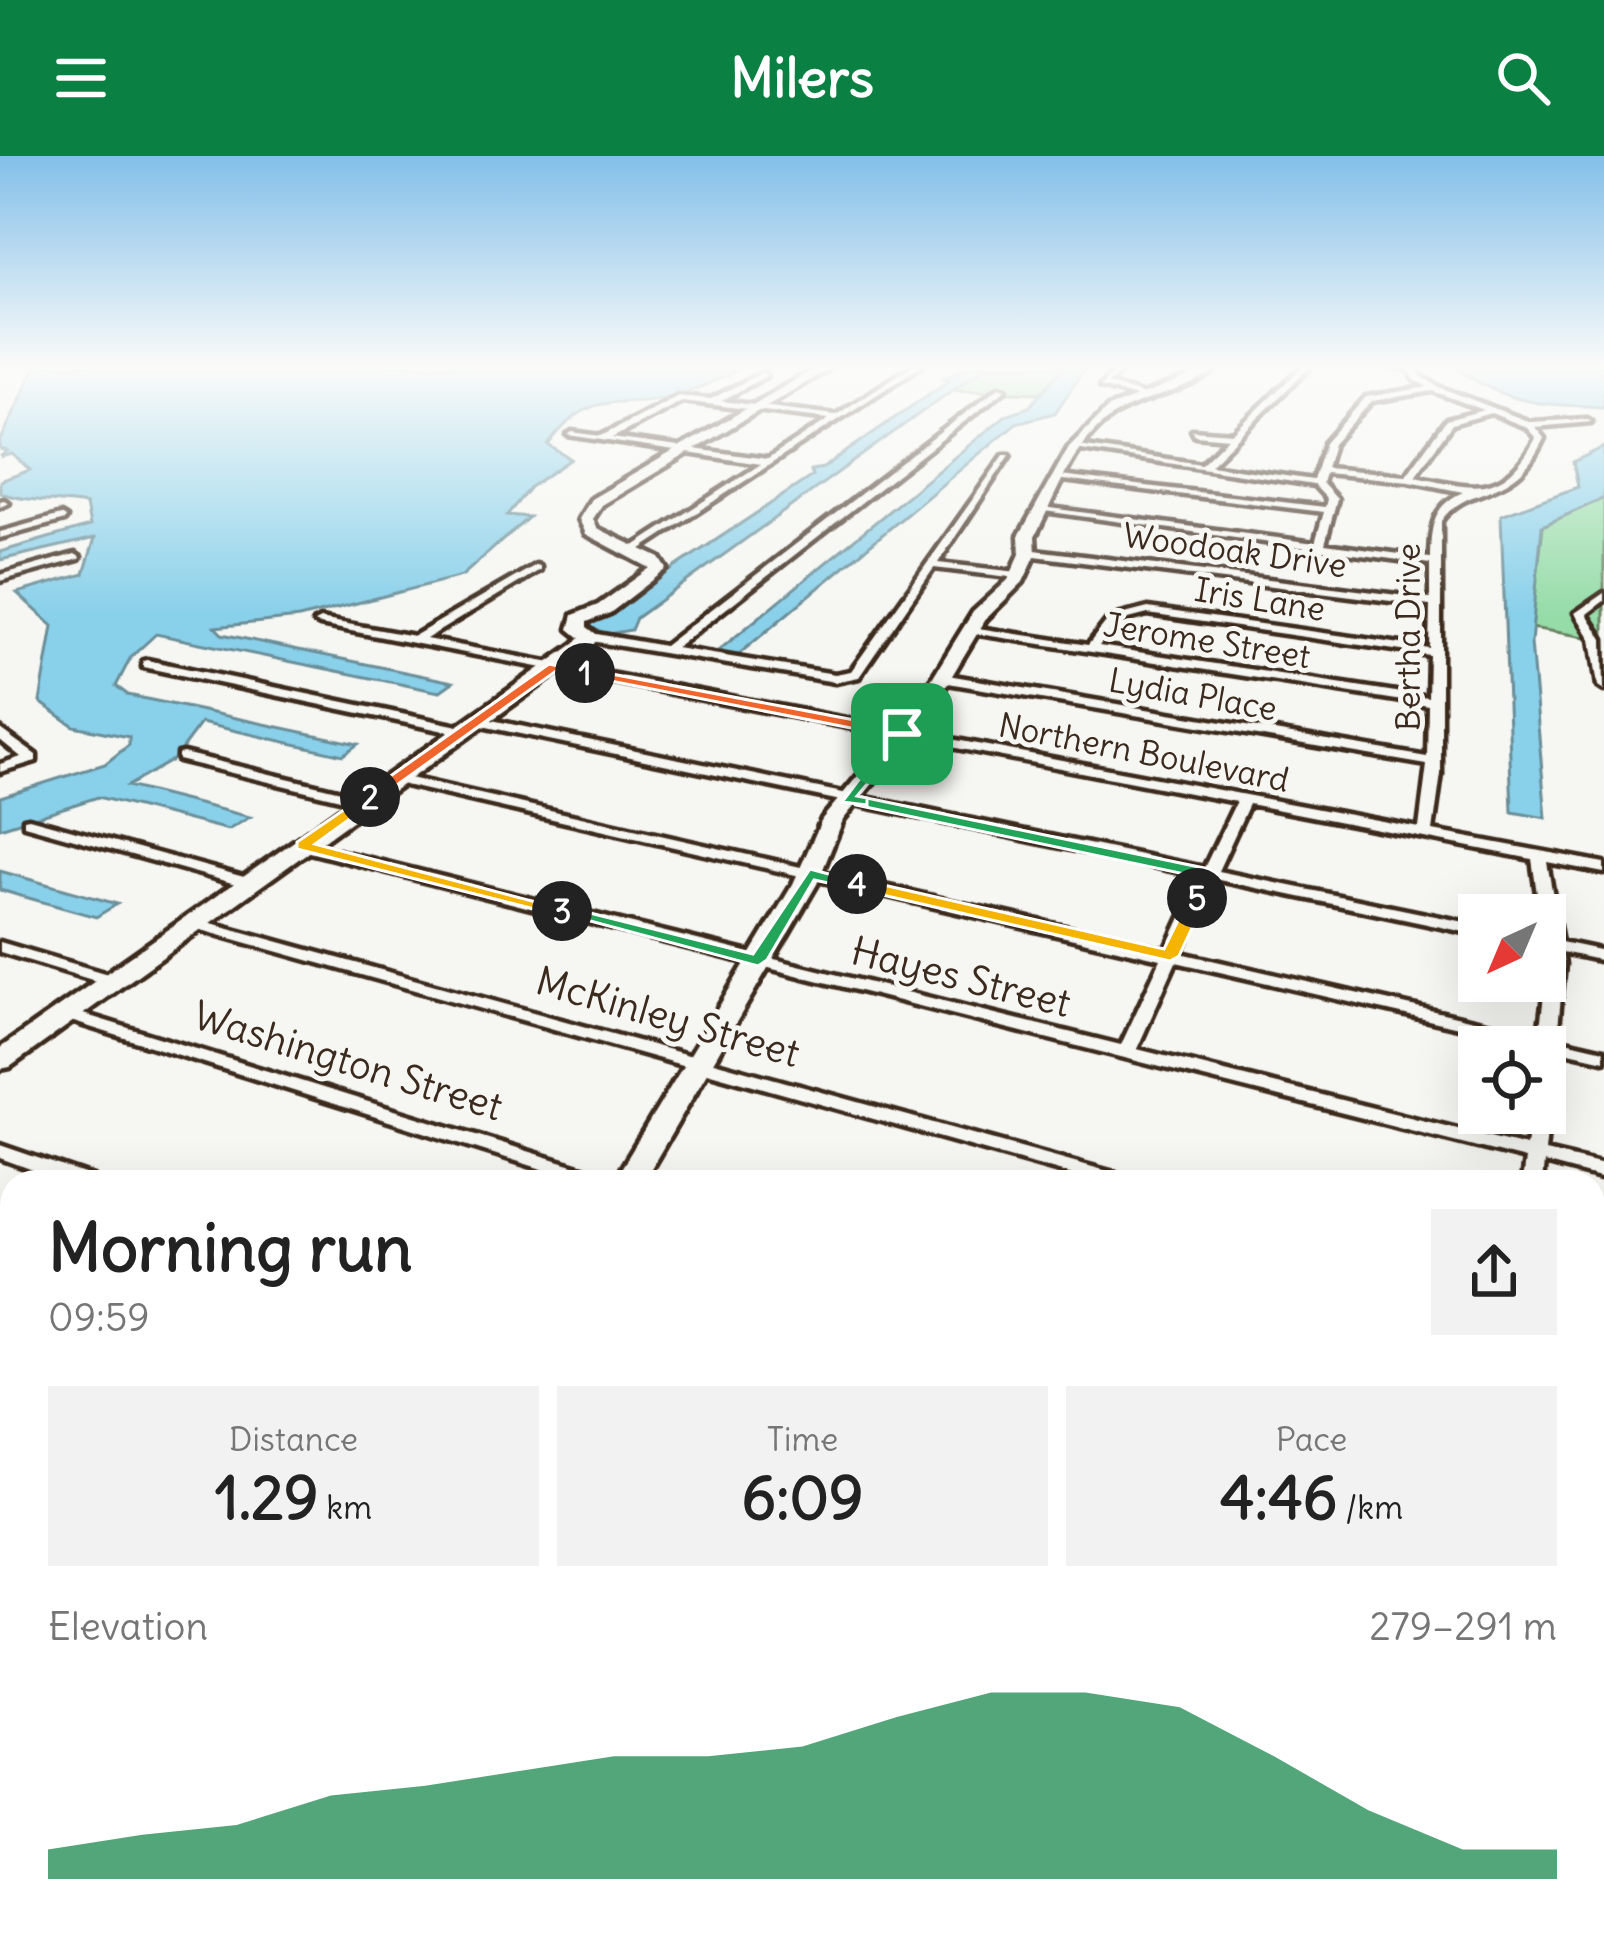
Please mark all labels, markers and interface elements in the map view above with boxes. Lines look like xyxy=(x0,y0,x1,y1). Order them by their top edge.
text: Milers xyxy=(730,44,874,112)
icon: menu xyxy=(48,45,114,111)
icon: search xyxy=(1490,45,1556,111)
street label: Woodoak Drive xyxy=(1120,514,1350,586)
street label: Bertha Drive xyxy=(1387,543,1429,731)
street label: Iris Lane xyxy=(1192,568,1328,630)
street label: Jerome Street xyxy=(1101,603,1313,677)
pin: 1 xyxy=(555,643,615,703)
text: 1 xyxy=(578,652,592,694)
street label: Lydia Place xyxy=(1106,659,1280,729)
pin xyxy=(851,683,953,785)
icon: arrive xyxy=(869,701,935,767)
street label: Northern Boulevard xyxy=(995,703,1293,801)
pin: 2 xyxy=(340,767,400,827)
text: 2 xyxy=(361,776,379,818)
pin: 4 xyxy=(827,854,887,914)
text: 4 xyxy=(847,863,867,905)
pin: 5 xyxy=(1167,868,1227,928)
text: 5 xyxy=(1188,877,1206,919)
pin: 3 xyxy=(532,881,592,941)
text: 3 xyxy=(553,890,571,932)
north arrow xyxy=(1458,894,1566,1002)
map controls xyxy=(1458,894,1566,1134)
street label: Hayes Street xyxy=(846,926,1076,1028)
street label: McKinley Street xyxy=(531,956,805,1078)
street label: Washington Street xyxy=(187,991,509,1131)
button: locate xyxy=(1458,1026,1566,1134)
text: Morning run xyxy=(48,1206,412,1289)
button: share xyxy=(1431,1209,1557,1335)
text: 09:59 xyxy=(48,1293,150,1342)
text: Distance xyxy=(229,1418,358,1460)
text: Time xyxy=(767,1418,838,1460)
text: Pace xyxy=(1276,1418,1347,1460)
text: 1.29 xyxy=(215,1460,319,1535)
text: 6:09 xyxy=(741,1460,864,1535)
text: 4:46 xyxy=(1220,1460,1337,1535)
text: km xyxy=(319,1486,372,1528)
text: /km xyxy=(1337,1486,1403,1528)
text: Elevation xyxy=(48,1602,208,1651)
text: 279–291 m xyxy=(1369,1602,1557,1651)

